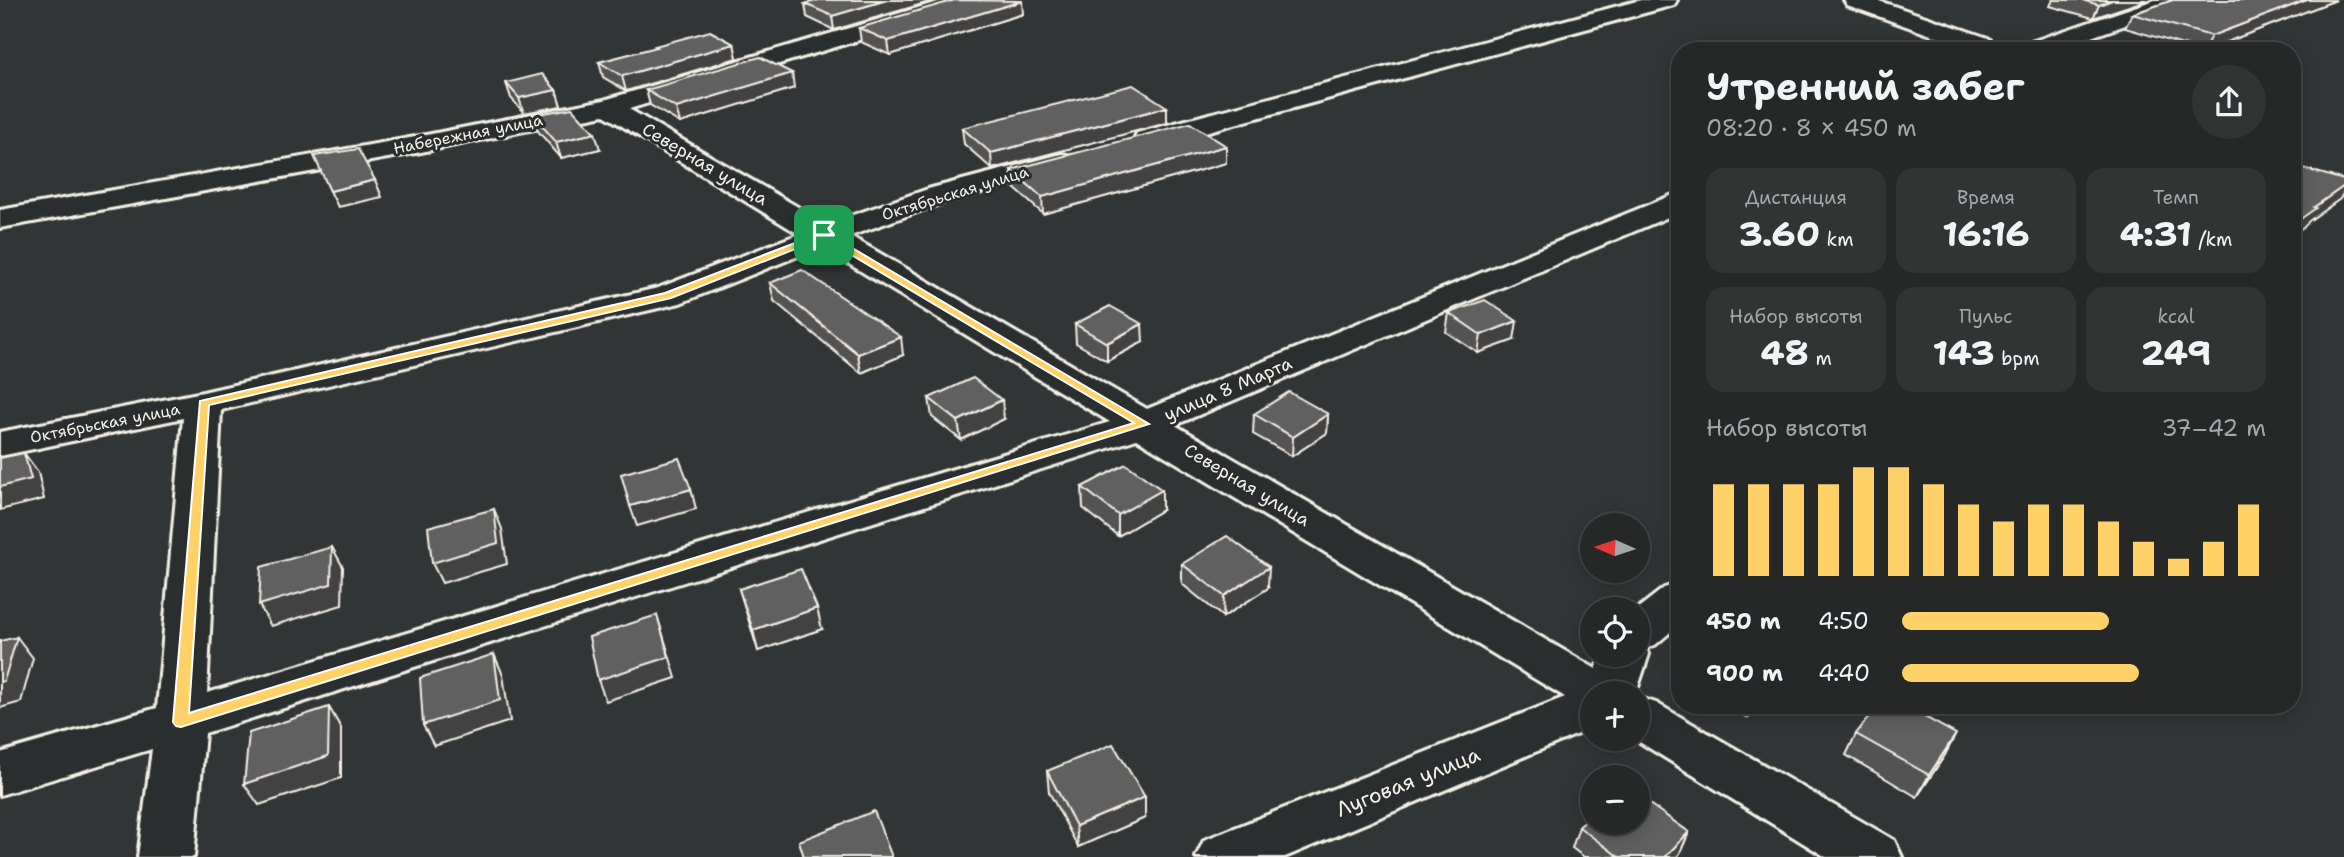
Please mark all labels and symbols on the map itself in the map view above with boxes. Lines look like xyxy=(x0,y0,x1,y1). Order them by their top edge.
street label: Набережная улица xyxy=(391,109,545,159)
street label: Северная улица xyxy=(638,117,772,211)
street label: Октябрьская улица xyxy=(879,161,1031,225)
pin xyxy=(794,205,854,265)
street label: улица 8 Марта xyxy=(1160,351,1296,427)
street label: Октябрьская улица xyxy=(28,398,182,448)
street label: Северная улица xyxy=(1180,438,1314,532)
north arrow xyxy=(1580,513,1650,583)
street label: Луговая улица xyxy=(1332,740,1484,824)

